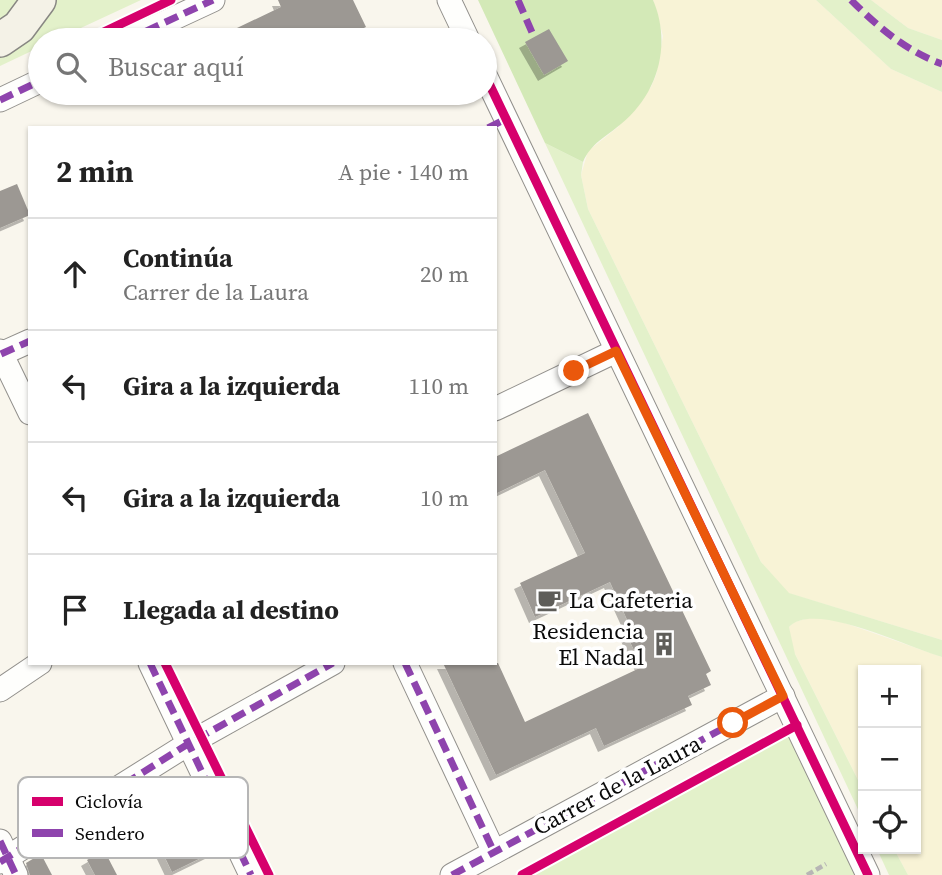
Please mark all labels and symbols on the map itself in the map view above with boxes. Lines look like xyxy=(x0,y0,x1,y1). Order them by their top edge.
route end xyxy=(558,355,589,386)
place label: La Cafeteria xyxy=(569,584,693,616)
cafe icon: La Cafeteria xyxy=(535,586,563,614)
place label: Residencia El Nadal xyxy=(532,615,644,673)
building icon: Residencia El Nadal xyxy=(650,630,678,658)
route start xyxy=(717,707,748,738)
street label: Carrer de la Laura xyxy=(527,727,707,843)
legend xyxy=(18,777,248,858)
text: Ciclovía xyxy=(75,788,143,814)
text: Sendero xyxy=(75,820,145,846)

